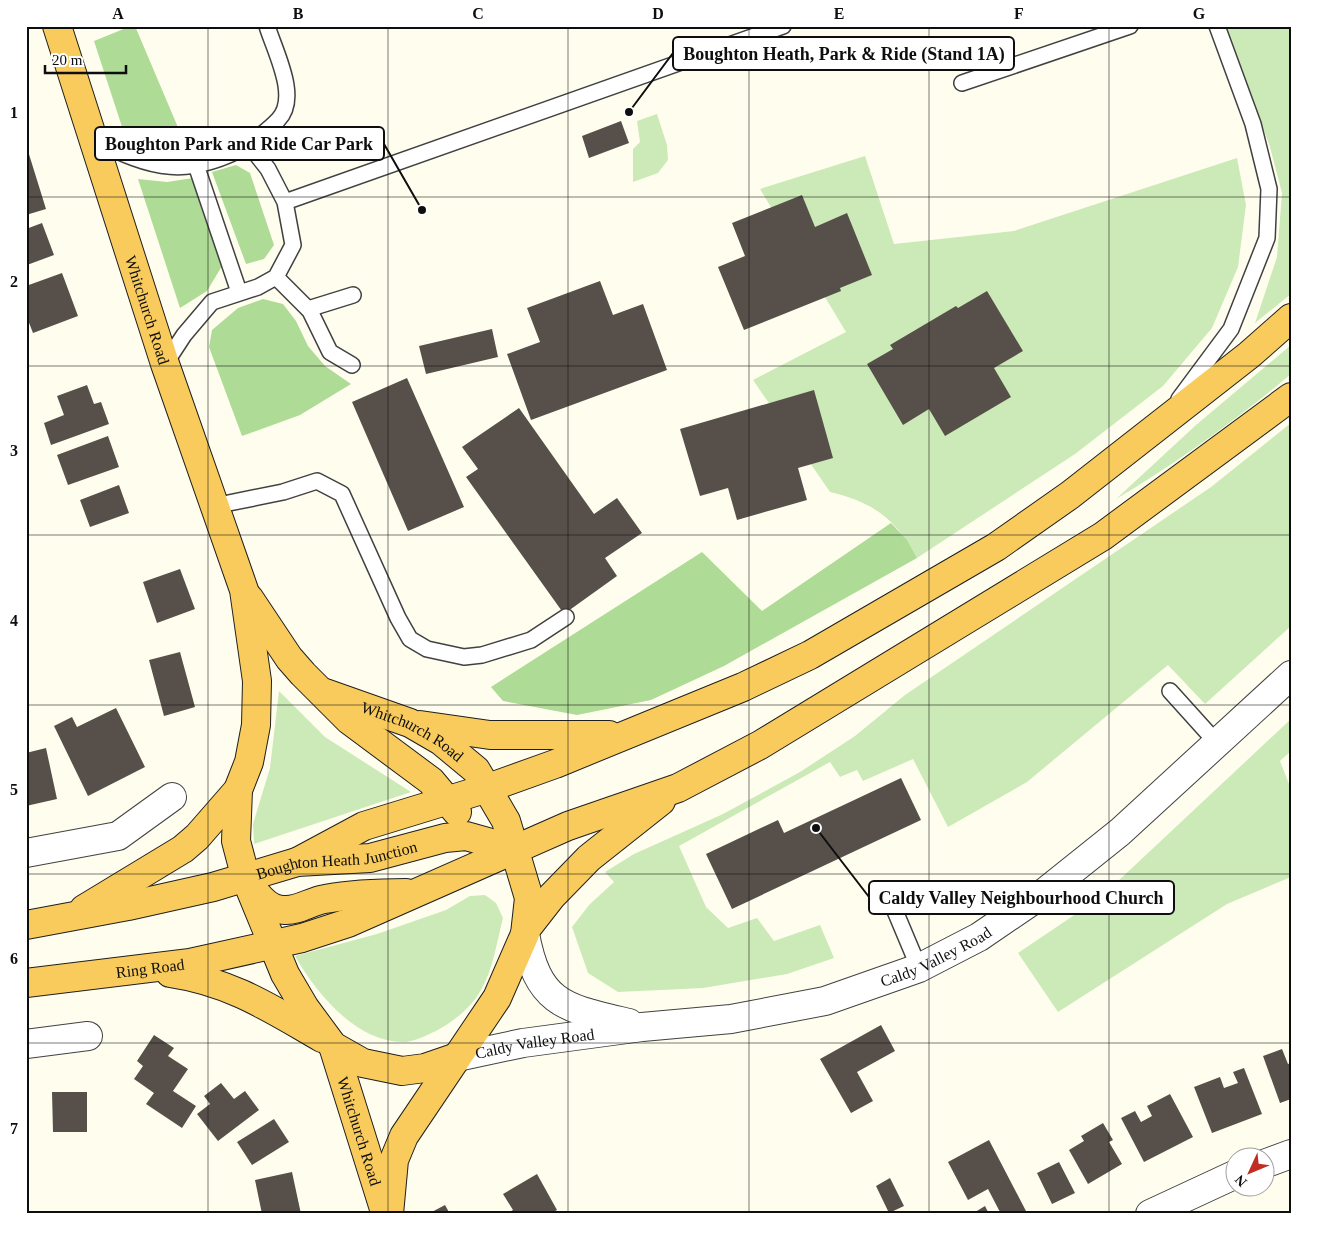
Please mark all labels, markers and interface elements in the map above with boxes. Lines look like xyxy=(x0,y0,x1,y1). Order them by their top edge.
text: A xyxy=(112,5,124,22)
text: B xyxy=(293,5,304,22)
text: C xyxy=(472,5,484,22)
text: D xyxy=(652,5,664,22)
text: E xyxy=(834,5,844,22)
text: F xyxy=(1014,5,1024,22)
text: G xyxy=(1193,5,1206,22)
callout: Boughton Heath, Park & Ride (Stand 1A) xyxy=(673,37,1014,70)
scale bar xyxy=(45,42,126,74)
text: Boughton Heath, Park & Ride (Stand 1A) xyxy=(683,44,1005,65)
text: 20 m xyxy=(52,52,83,68)
text: 1 xyxy=(10,104,18,121)
callout: Boughton Park and Ride Car Park xyxy=(95,127,384,160)
text: Boughton Park and Ride Car Park xyxy=(105,134,373,154)
street label: Whitchurch Road xyxy=(122,253,173,367)
text: 2 xyxy=(10,273,18,290)
text: 3 xyxy=(10,442,18,459)
text: 4 xyxy=(10,612,18,629)
street label: Whitchurch Road xyxy=(359,699,467,765)
text: 5 xyxy=(10,781,18,798)
street label: Boughton Heath Junction xyxy=(254,838,419,883)
callout: Caldy Valley Neighbourhood Church xyxy=(869,881,1174,914)
text: Caldy Valley Neighbourhood Church xyxy=(878,888,1164,908)
street label: Caldy Valley Road xyxy=(878,923,994,990)
text: 6 xyxy=(10,950,18,967)
street label: Ring Road xyxy=(115,956,185,981)
street label: Caldy Valley Road xyxy=(474,1025,595,1062)
street label: Whitchurch Road xyxy=(334,1074,384,1188)
text: 7 xyxy=(10,1120,18,1137)
north arrow xyxy=(1224,1148,1274,1198)
text: N xyxy=(1232,1172,1250,1190)

